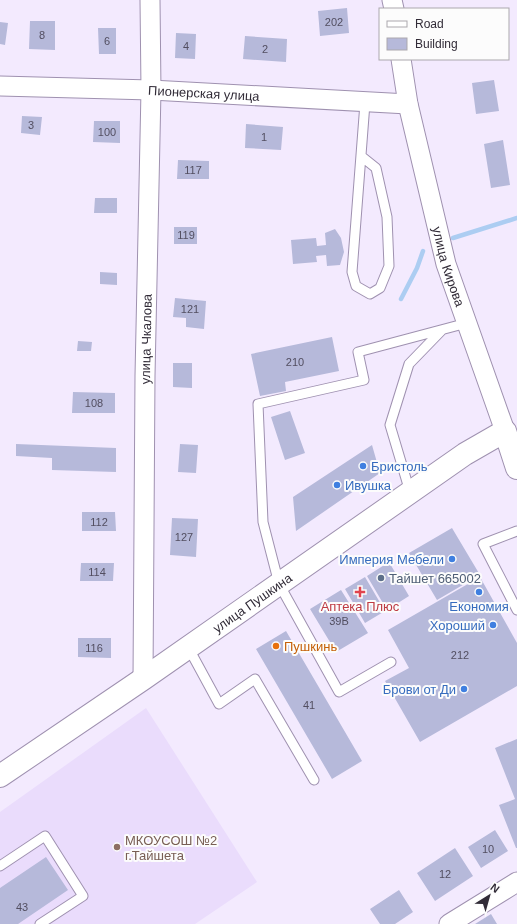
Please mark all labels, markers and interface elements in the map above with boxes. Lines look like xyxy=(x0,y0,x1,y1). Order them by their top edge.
legend xyxy=(379,8,509,60)
house number: 202 xyxy=(325,16,343,28)
text: Road xyxy=(415,17,444,31)
house number: 8 xyxy=(39,29,45,41)
house number: 6 xyxy=(104,35,110,47)
text: Building xyxy=(415,37,458,51)
house number: 4 xyxy=(183,40,189,52)
house number: 2 xyxy=(262,43,268,55)
street label: Пионерская улица xyxy=(148,82,261,103)
house number: 3 xyxy=(28,119,34,131)
house number: 100 xyxy=(98,126,116,138)
house number: 1 xyxy=(261,131,267,143)
house number: 117 xyxy=(184,164,202,176)
street label: улица Кирова xyxy=(430,225,468,309)
house number: 119 xyxy=(177,229,195,241)
street label: улица Чкалова xyxy=(137,293,154,384)
house number: 121 xyxy=(181,303,199,315)
house number: 210 xyxy=(286,356,304,368)
house number: 108 xyxy=(85,397,103,409)
place label: Бристоль xyxy=(371,459,428,474)
marker: Бристоль xyxy=(358,461,368,471)
place label: Ивушка xyxy=(345,478,392,493)
marker: Ивушка xyxy=(332,480,342,490)
house number: 112 xyxy=(90,516,108,528)
house number: 127 xyxy=(175,531,193,543)
place label: Империя Мебели xyxy=(339,552,444,567)
marker: Империя Мебели xyxy=(447,554,457,564)
house number: 114 xyxy=(88,566,106,578)
street label: улица Пушкина xyxy=(210,569,295,635)
place label: Тайшет 665002 xyxy=(389,571,481,586)
marker: Тайшет 665002 xyxy=(376,573,386,583)
marker: Аптека Плюс xyxy=(355,587,365,597)
marker: Економия xyxy=(474,587,484,597)
place label: Аптека Плюс xyxy=(321,599,400,614)
place label: Економия xyxy=(449,599,509,614)
house number: 39В xyxy=(329,615,349,627)
place label: Хороший xyxy=(430,618,485,633)
marker: Хороший xyxy=(488,620,498,630)
place label: Пушкинь xyxy=(284,639,337,654)
marker: Пушкинь xyxy=(271,641,281,651)
house number: 116 xyxy=(85,642,103,654)
house number: 212 xyxy=(451,649,469,661)
place label: Брови от Ди xyxy=(383,682,456,697)
marker: Брови от Ди xyxy=(459,684,469,694)
house number: 41 xyxy=(303,699,315,711)
place label: МКОУСОШ №2 г.Тайшета xyxy=(125,833,217,863)
marker: МКОУСОШ №2 г.Тайшета xyxy=(112,842,122,852)
house number: 10 xyxy=(482,843,494,855)
house number: 12 xyxy=(439,868,451,880)
north arrow xyxy=(469,876,509,916)
text: N xyxy=(488,881,502,895)
house number: 43 xyxy=(16,901,28,913)

